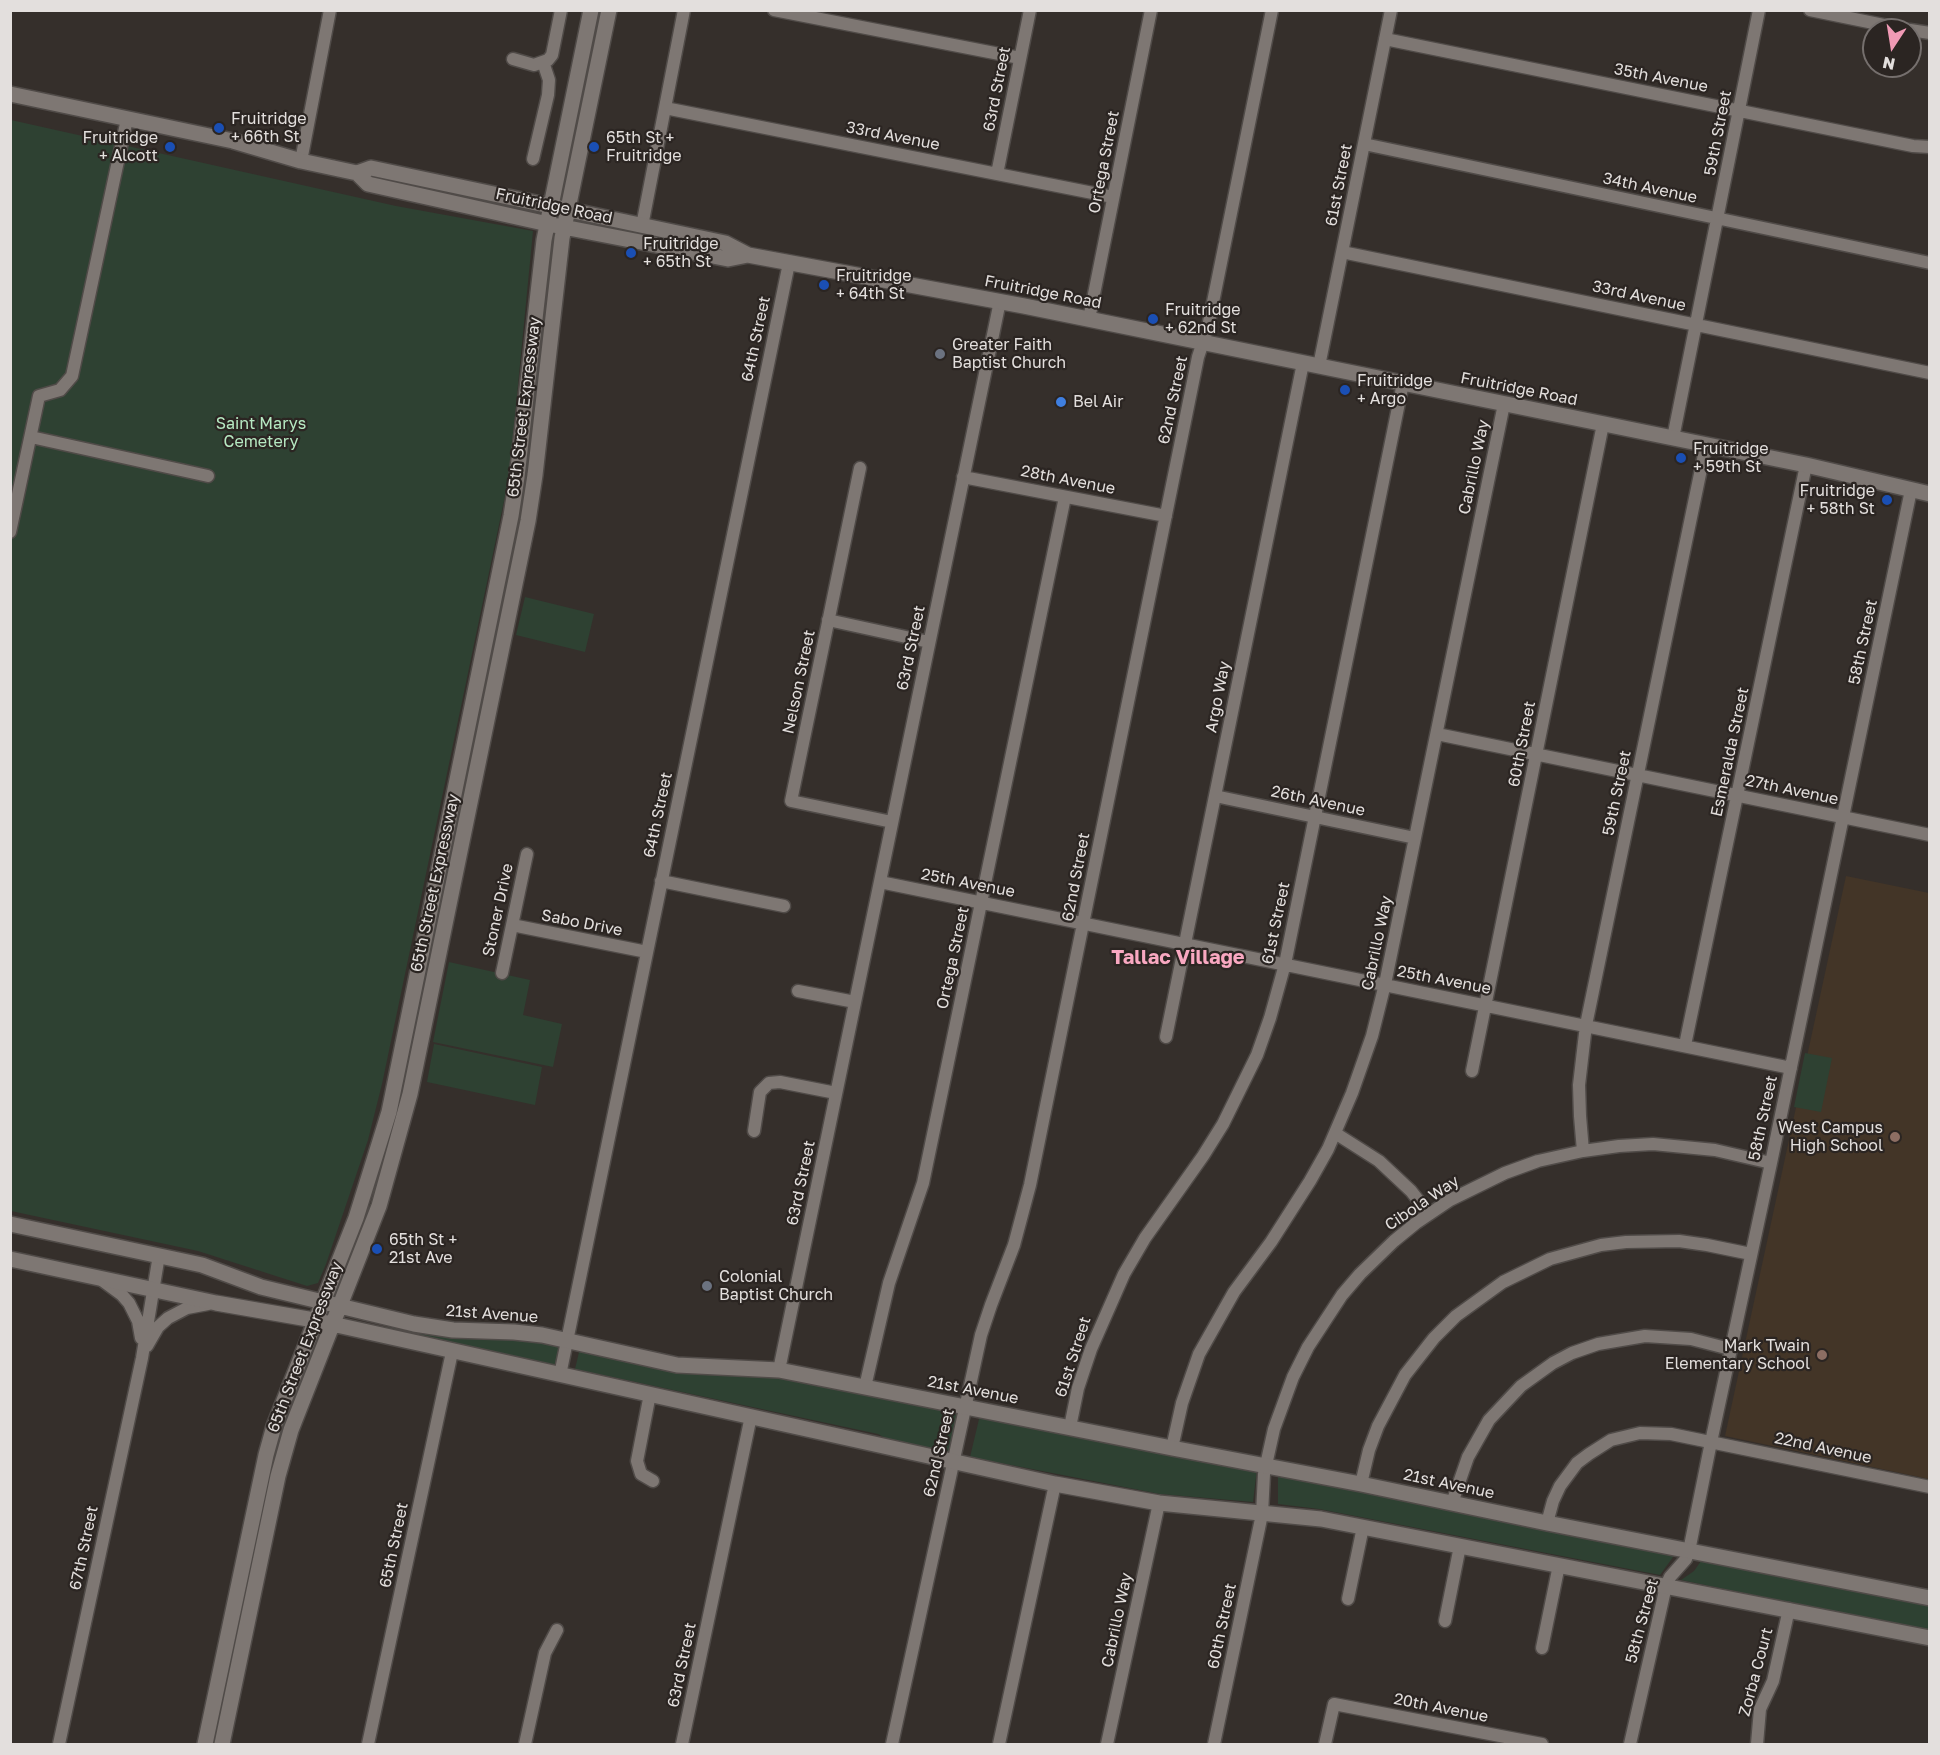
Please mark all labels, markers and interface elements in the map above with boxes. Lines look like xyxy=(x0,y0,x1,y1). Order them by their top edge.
north arrow xyxy=(1862,18,1922,78)
street label: 63rd Street xyxy=(979,45,1015,133)
text: N xyxy=(1881,53,1897,75)
street label: 35th Avenue xyxy=(1612,59,1710,97)
street label: 59th Street xyxy=(1700,89,1736,177)
place label: Fruitridge + 66th St xyxy=(231,109,307,147)
street label: Ortega Street xyxy=(1085,109,1123,215)
street label: 33rd Avenue xyxy=(844,118,942,154)
marker: Fruitridge + 66th St xyxy=(212,121,226,135)
place label: Fruitridge + Alcott xyxy=(82,128,158,166)
place label: 65th St + Fruitridge xyxy=(606,128,682,166)
marker: Fruitridge + Alcott xyxy=(163,140,177,154)
marker: 65th St + Fruitridge xyxy=(587,140,601,154)
street label: 61st Street xyxy=(1322,142,1356,228)
street label: 34th Avenue xyxy=(1601,169,1699,207)
street label: Fruitridge Road xyxy=(494,184,614,228)
place label: Fruitridge + 65th St xyxy=(643,234,719,272)
marker: Fruitridge + 65th St xyxy=(624,246,638,260)
place label: Fruitridge + 64th St xyxy=(836,266,912,304)
street label: Fruitridge Road xyxy=(983,271,1103,313)
street label: 33rd Avenue xyxy=(1590,277,1688,315)
marker: Fruitridge + 64th St xyxy=(817,278,831,292)
street label: 64th Street xyxy=(738,294,774,384)
place label: Fruitridge + 62nd St xyxy=(1165,300,1241,338)
marker: Fruitridge + 62nd St xyxy=(1146,312,1160,326)
street label: 65th Street Expressway xyxy=(503,316,545,498)
place label: Greater Faith Baptist Church xyxy=(952,335,1066,373)
marker: Greater Faith Baptist Church xyxy=(933,347,947,361)
street label: 62nd Street xyxy=(1154,354,1192,446)
street label: Fruitridge Road xyxy=(1459,368,1579,410)
place label: Fruitridge + Argo xyxy=(1357,371,1433,409)
marker: Fruitridge + Argo xyxy=(1338,383,1352,397)
place label: Bel Air xyxy=(1073,392,1123,412)
marker: Bel Air xyxy=(1054,395,1068,409)
park label: Saint Marys Cemetery xyxy=(216,414,306,452)
street label: Cabrillo Way xyxy=(1455,418,1493,516)
place label: Fruitridge + 59th St xyxy=(1693,439,1769,477)
marker: Fruitridge + 59th St xyxy=(1674,451,1688,465)
street label: 28th Avenue xyxy=(1019,461,1117,499)
place label: Fruitridge + 58th St xyxy=(1799,481,1875,519)
marker: Fruitridge + 58th St xyxy=(1880,493,1894,507)
street label: 58th Street xyxy=(1845,598,1881,686)
street label: 63rd Street xyxy=(893,604,929,692)
street label: Nelson Street xyxy=(779,628,819,736)
street label: Argo Way xyxy=(1202,660,1234,734)
street label: Esmeralda Street xyxy=(1707,685,1753,819)
street label: 60th Street xyxy=(1504,699,1540,789)
street label: 59th Street xyxy=(1599,749,1635,837)
street label: 64th Street xyxy=(640,770,676,860)
street label: 27th Avenue xyxy=(1744,771,1840,809)
street label: 26th Avenue xyxy=(1269,782,1367,820)
street label: 65th Street Expressway xyxy=(407,792,463,974)
street label: 62nd Street xyxy=(1058,831,1094,923)
street label: Stoner Drive xyxy=(479,862,517,958)
street label: 25th Avenue xyxy=(919,864,1017,902)
street label: 61st Street xyxy=(1258,880,1294,966)
street label: Cabrillo Way xyxy=(1358,894,1396,992)
street label: Ortega Street xyxy=(933,905,973,1011)
street label: Sabo Drive xyxy=(540,906,624,940)
district label: Tallac Village xyxy=(1111,946,1245,970)
street label: 25th Avenue xyxy=(1395,961,1493,999)
street label: 58th Street xyxy=(1745,1074,1781,1162)
place label: West Campus High School xyxy=(1778,1118,1883,1156)
marker: West Campus High School xyxy=(1888,1130,1902,1144)
street label: 63rd Street xyxy=(783,1139,819,1227)
street label: Cibola Way xyxy=(1381,1171,1463,1235)
place label: 65th St + 21st Ave xyxy=(389,1230,457,1268)
marker: 65th St + 21st Ave xyxy=(370,1242,384,1256)
street label: 65th Street Expressway xyxy=(263,1259,347,1435)
place label: Colonial Baptist Church xyxy=(719,1267,833,1305)
marker: Colonial Baptist Church xyxy=(700,1279,714,1293)
street label: 21st Avenue xyxy=(445,1301,539,1327)
street label: 61st Street xyxy=(1051,1314,1095,1400)
place label: Mark Twain Elementary School xyxy=(1665,1336,1810,1374)
marker: Mark Twain Elementary School xyxy=(1815,1348,1829,1362)
street label: 21st Avenue xyxy=(926,1372,1020,1408)
street label: 62nd Street xyxy=(920,1407,958,1499)
street label: 22nd Avenue xyxy=(1773,1428,1873,1468)
street label: 21st Avenue xyxy=(1402,1465,1496,1503)
street label: 65th Street xyxy=(376,1501,412,1589)
street label: 67th Street xyxy=(66,1504,102,1592)
street label: Cabrillo Way xyxy=(1098,1571,1136,1669)
street label: 58th Street xyxy=(1622,1577,1662,1665)
street label: 60th Street xyxy=(1204,1581,1240,1671)
street label: 63rd Street xyxy=(664,1621,700,1709)
street label: Zorba Court xyxy=(1735,1626,1777,1718)
street label: 20th Avenue xyxy=(1392,1689,1490,1727)

